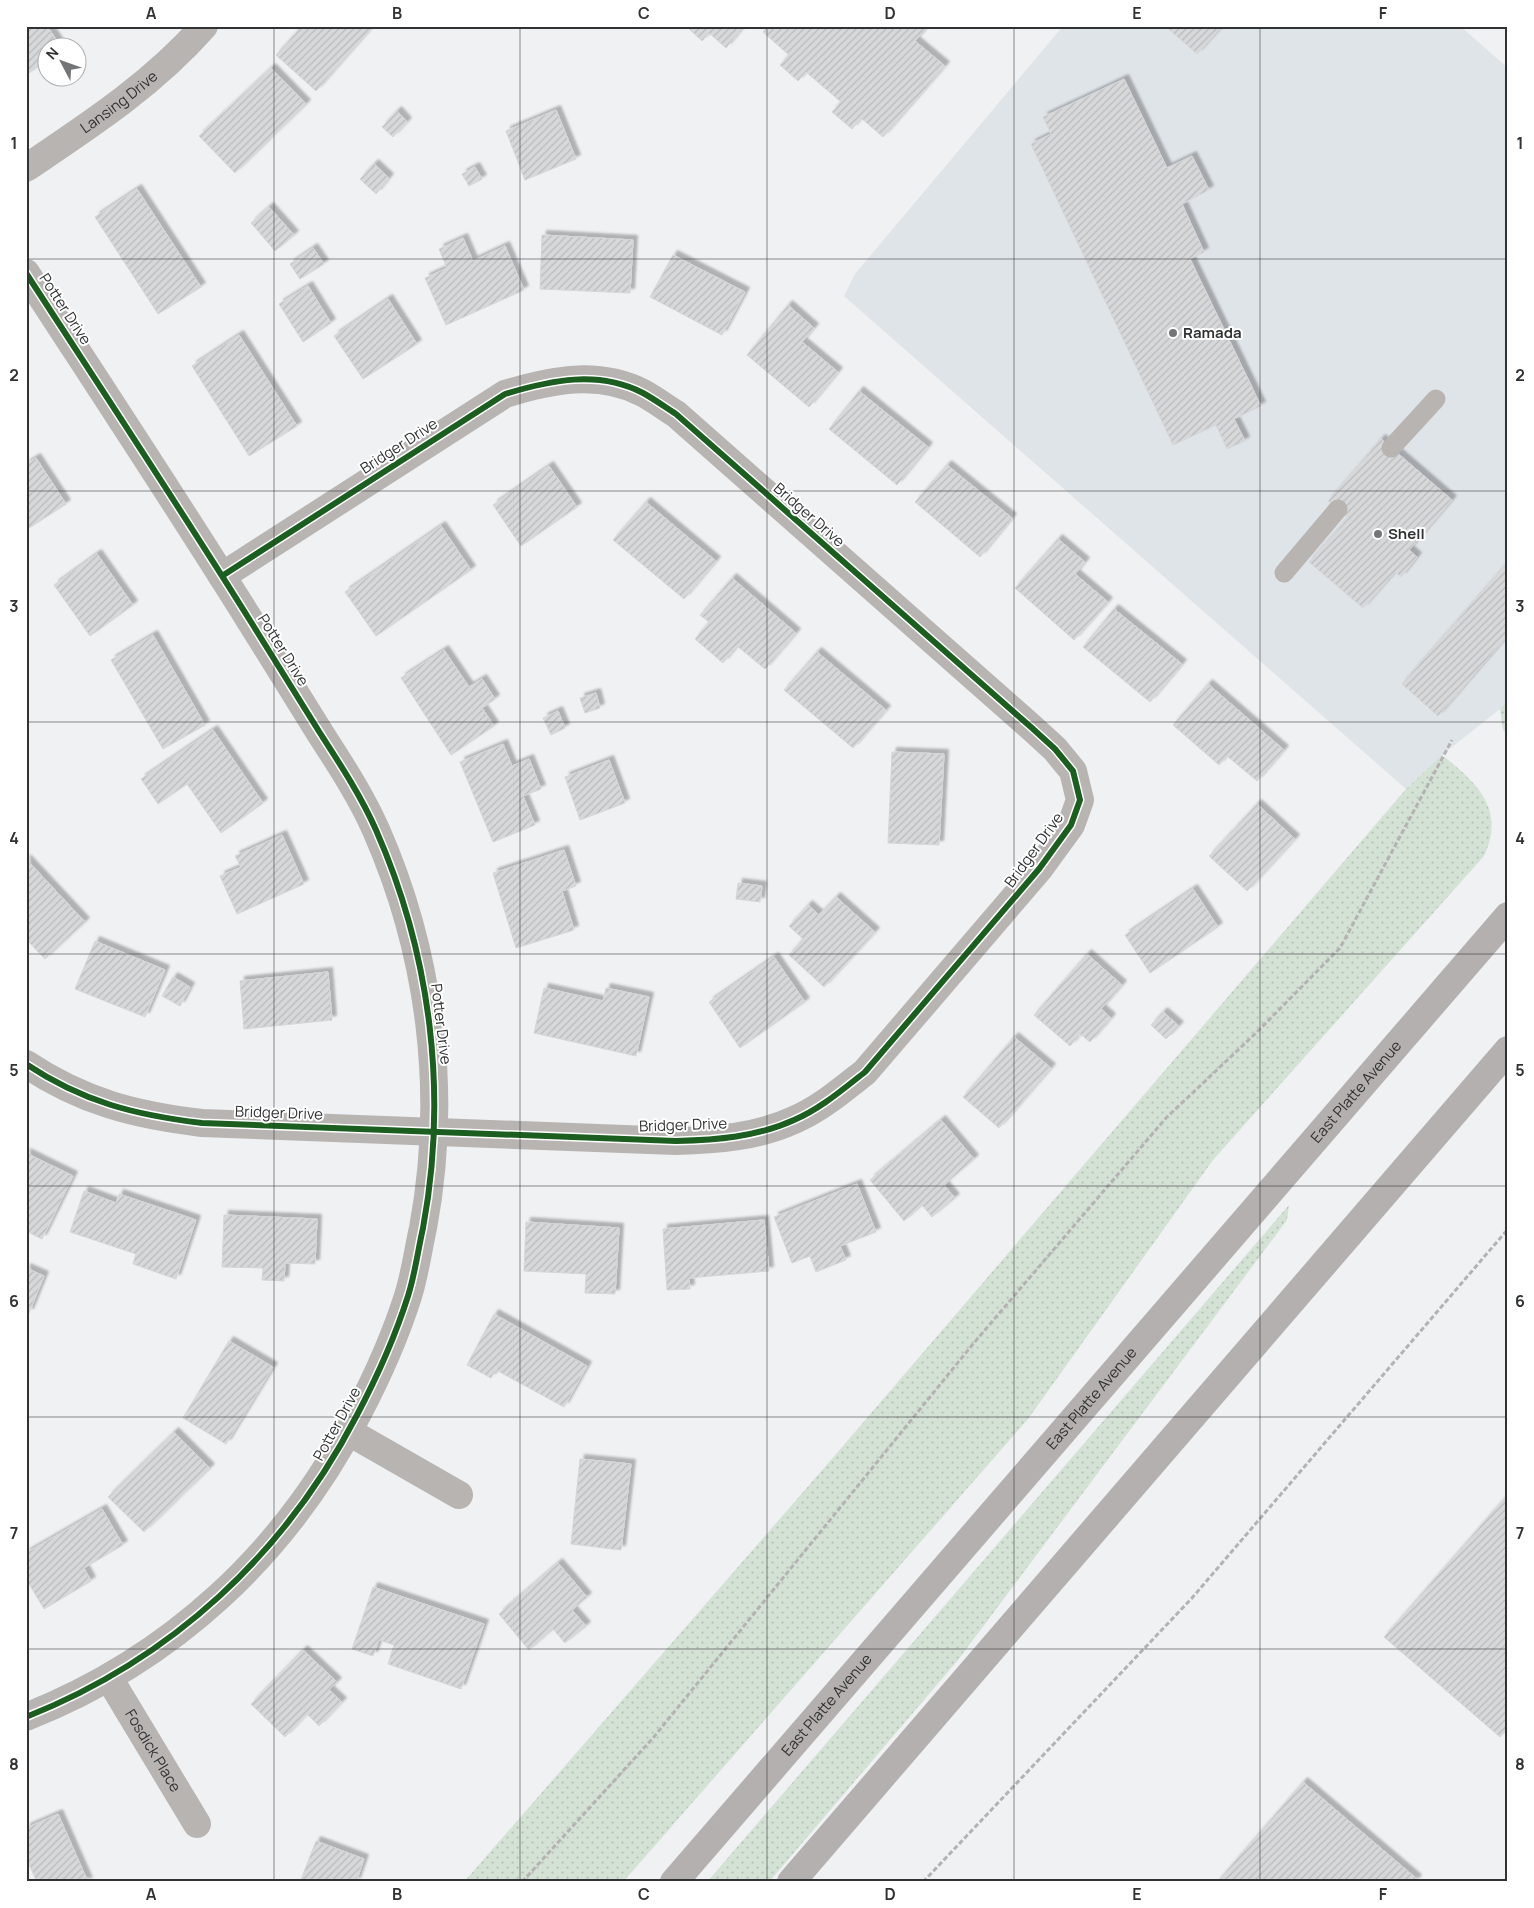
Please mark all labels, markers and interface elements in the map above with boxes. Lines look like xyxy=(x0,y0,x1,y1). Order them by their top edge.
text: A xyxy=(146,2,157,24)
text: B xyxy=(392,2,402,24)
text: C xyxy=(638,2,650,24)
text: D xyxy=(884,2,896,24)
text: E xyxy=(1132,2,1142,24)
text: F xyxy=(1379,2,1388,24)
north arrow xyxy=(38,38,88,88)
text: N xyxy=(41,43,62,63)
street label: Lansing Drive xyxy=(76,65,162,138)
text: 1 xyxy=(10,132,18,154)
text: 1 xyxy=(1516,132,1524,154)
street label: Potter Drive xyxy=(34,269,96,349)
place label: Ramada xyxy=(1183,322,1242,343)
marker: Ramada xyxy=(1167,327,1179,339)
text: 2 xyxy=(9,364,19,386)
text: 2 xyxy=(1515,364,1525,386)
street label: Bridger Drive xyxy=(356,413,442,478)
street label: Bridger Drive xyxy=(769,478,850,552)
place label: Shell xyxy=(1388,523,1425,544)
marker: Shell xyxy=(1372,528,1384,540)
text: 3 xyxy=(9,595,19,617)
text: 3 xyxy=(1515,595,1525,617)
street label: Potter Drive xyxy=(253,610,314,690)
street label: Bridger Drive xyxy=(999,808,1068,892)
text: 4 xyxy=(9,827,19,849)
text: 4 xyxy=(1515,827,1525,849)
street label: Potter Drive xyxy=(426,982,457,1066)
street label: East Platte Avenue xyxy=(1306,1036,1406,1147)
text: 5 xyxy=(9,1059,19,1081)
text: 5 xyxy=(1515,1059,1525,1081)
street label: Bridger Drive xyxy=(235,1100,324,1125)
street label: Bridger Drive xyxy=(639,1112,728,1137)
text: 6 xyxy=(9,1290,19,1312)
text: 6 xyxy=(1515,1290,1525,1312)
street label: East Platte Avenue xyxy=(1041,1342,1141,1454)
street label: Potter Drive xyxy=(308,1383,366,1464)
text: 7 xyxy=(10,1522,18,1544)
text: 7 xyxy=(1516,1522,1524,1544)
street label: East Platte Avenue xyxy=(776,1649,877,1760)
street label: Fosdick Place xyxy=(120,1705,186,1796)
text: 8 xyxy=(9,1753,19,1775)
text: 8 xyxy=(1515,1753,1525,1775)
text: A xyxy=(146,1883,157,1905)
text: B xyxy=(392,1883,402,1905)
text: C xyxy=(638,1883,650,1905)
text: D xyxy=(884,1883,896,1905)
text: E xyxy=(1132,1883,1142,1905)
text: F xyxy=(1379,1883,1388,1905)

